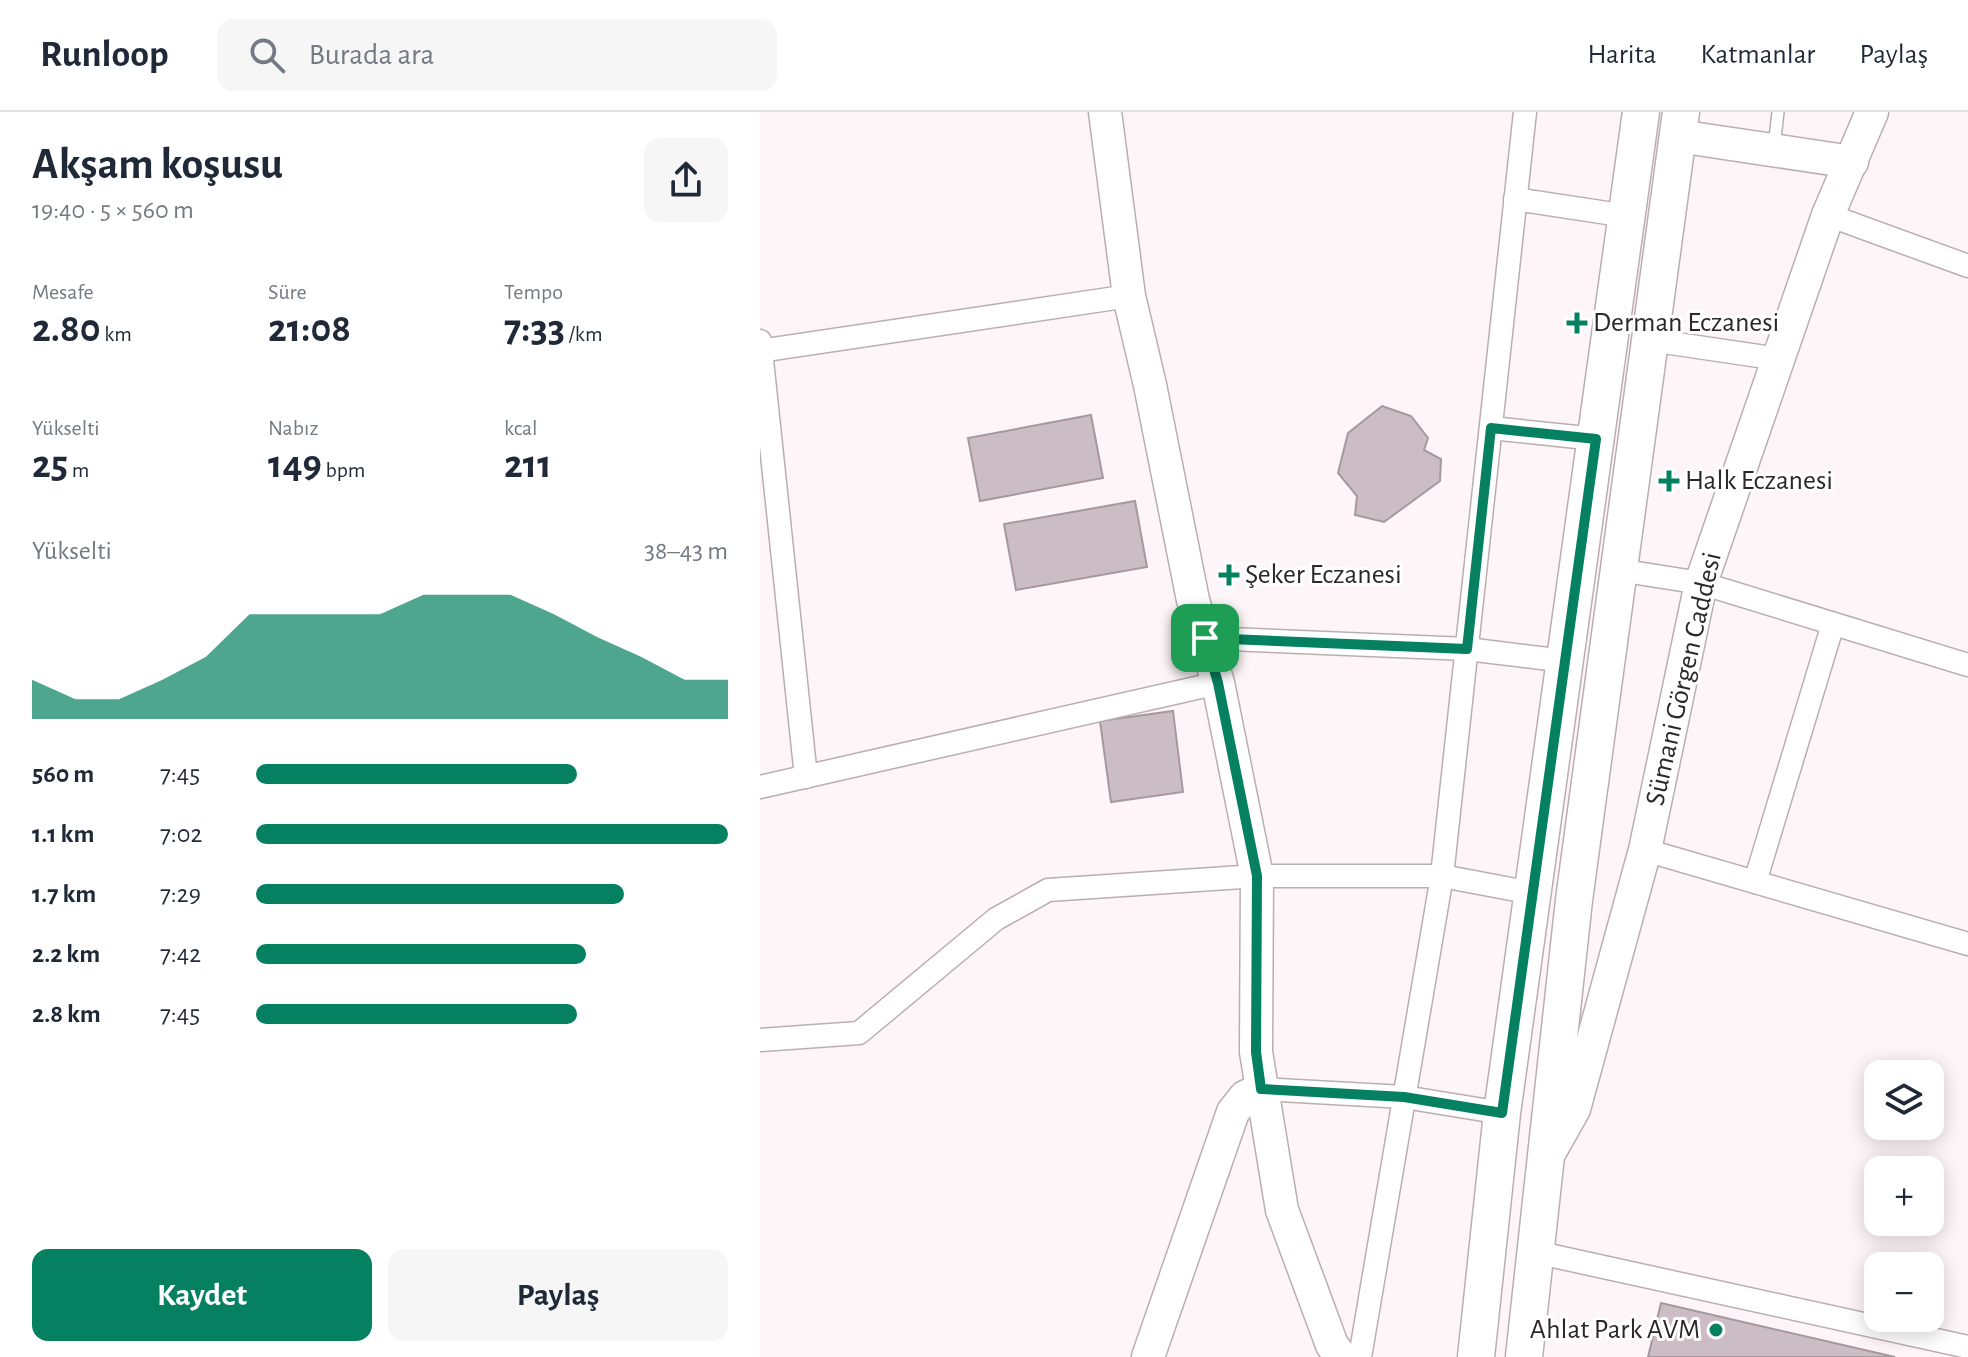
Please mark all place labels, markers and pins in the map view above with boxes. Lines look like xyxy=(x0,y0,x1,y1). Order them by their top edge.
place label: Derman Eczanesi xyxy=(1593,309,1779,337)
marker: Derman Eczanesi xyxy=(1568,314,1586,332)
place label: Halk Eczanesi xyxy=(1685,467,1833,495)
marker: Halk Eczanesi xyxy=(1660,472,1678,490)
place label: Şeker Eczanesi xyxy=(1245,561,1402,589)
marker: Şeker Eczanesi xyxy=(1220,566,1238,584)
pin xyxy=(1171,604,1239,672)
place label: Ahlat Park AVM xyxy=(1530,1316,1700,1344)
marker: Ahlat Park AVM xyxy=(1707,1321,1725,1339)

